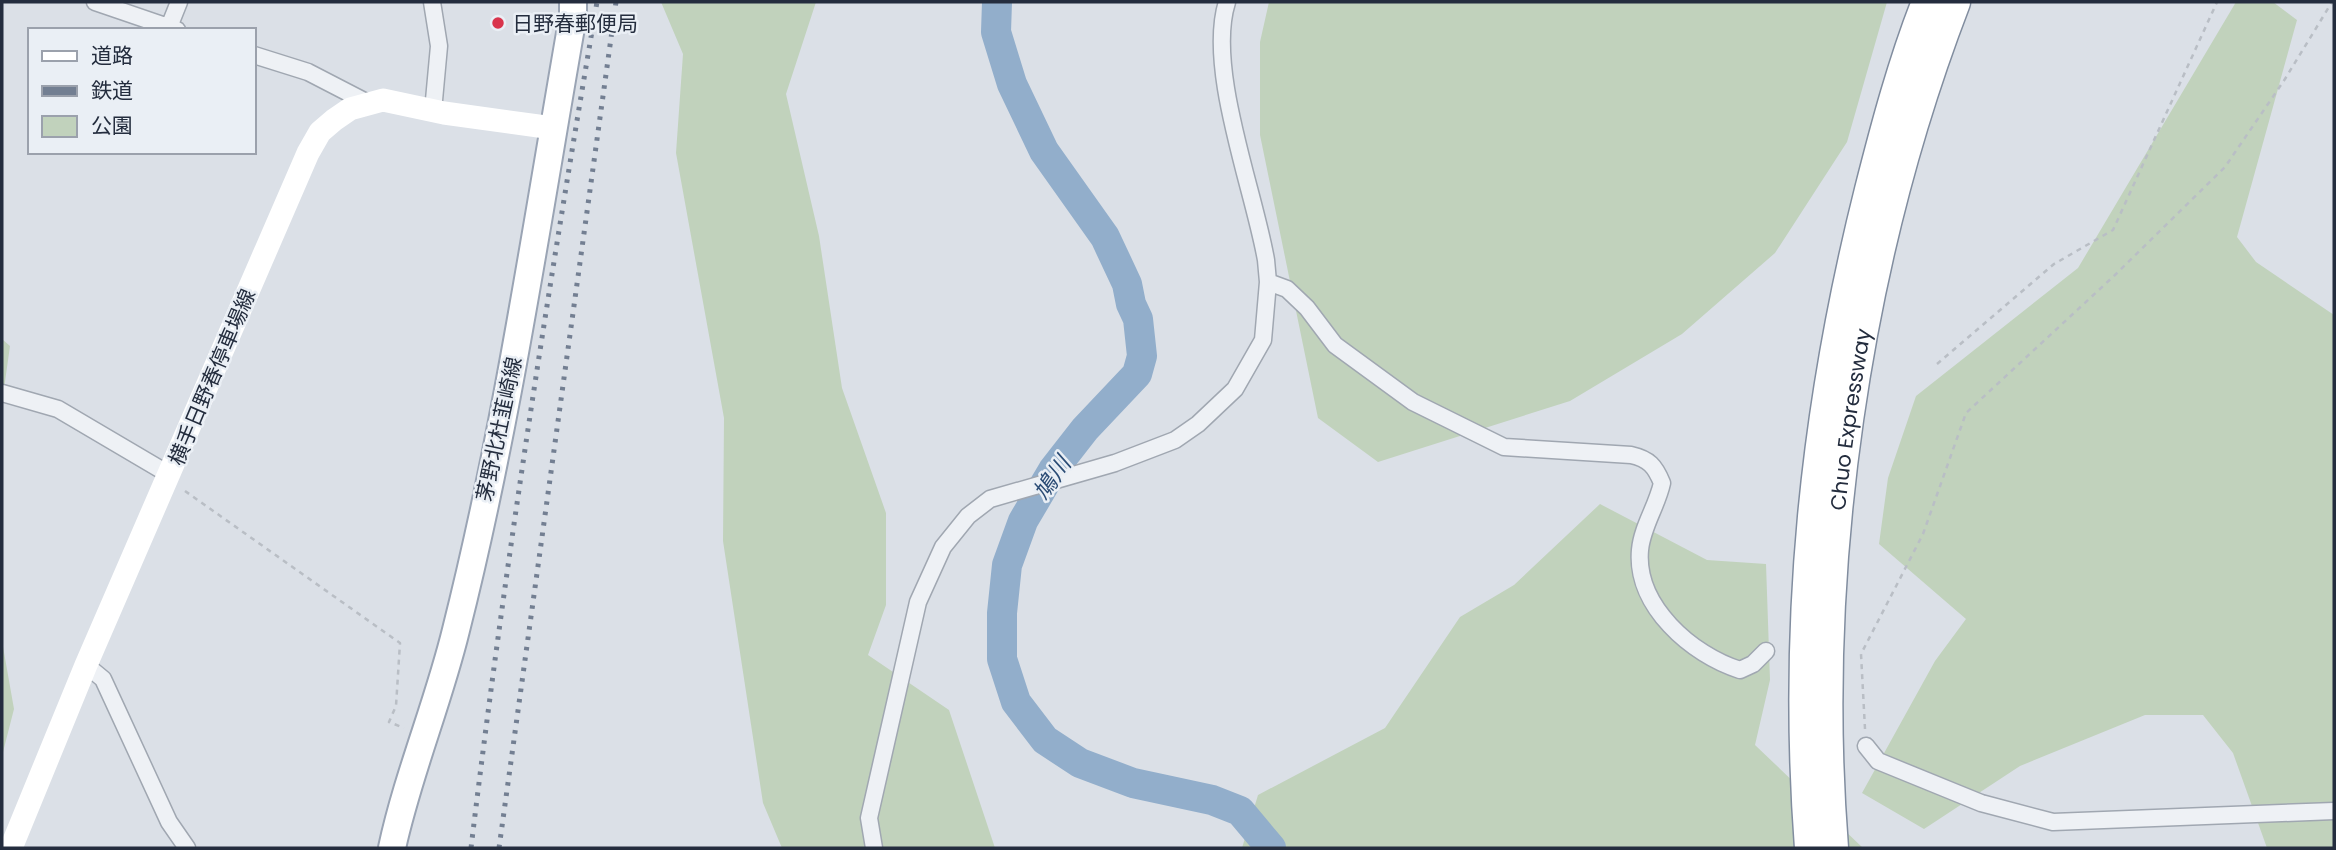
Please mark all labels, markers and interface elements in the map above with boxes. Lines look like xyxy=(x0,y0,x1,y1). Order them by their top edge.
place label: 日野春郵便局 xyxy=(512,9,638,38)
marker: 日野春郵便局 xyxy=(490,15,506,31)
legend xyxy=(28,28,256,154)
text: 道路 xyxy=(91,41,133,70)
text: 鉄道 xyxy=(91,76,133,105)
text: 公園 xyxy=(91,111,133,140)
street label: 横手日野春停車場線 xyxy=(162,284,262,470)
street label: Chuo Expressway xyxy=(1823,326,1877,512)
street label: 茅野北杜韮崎線 xyxy=(470,354,528,504)
water label: 鳩川 xyxy=(1026,447,1080,506)

